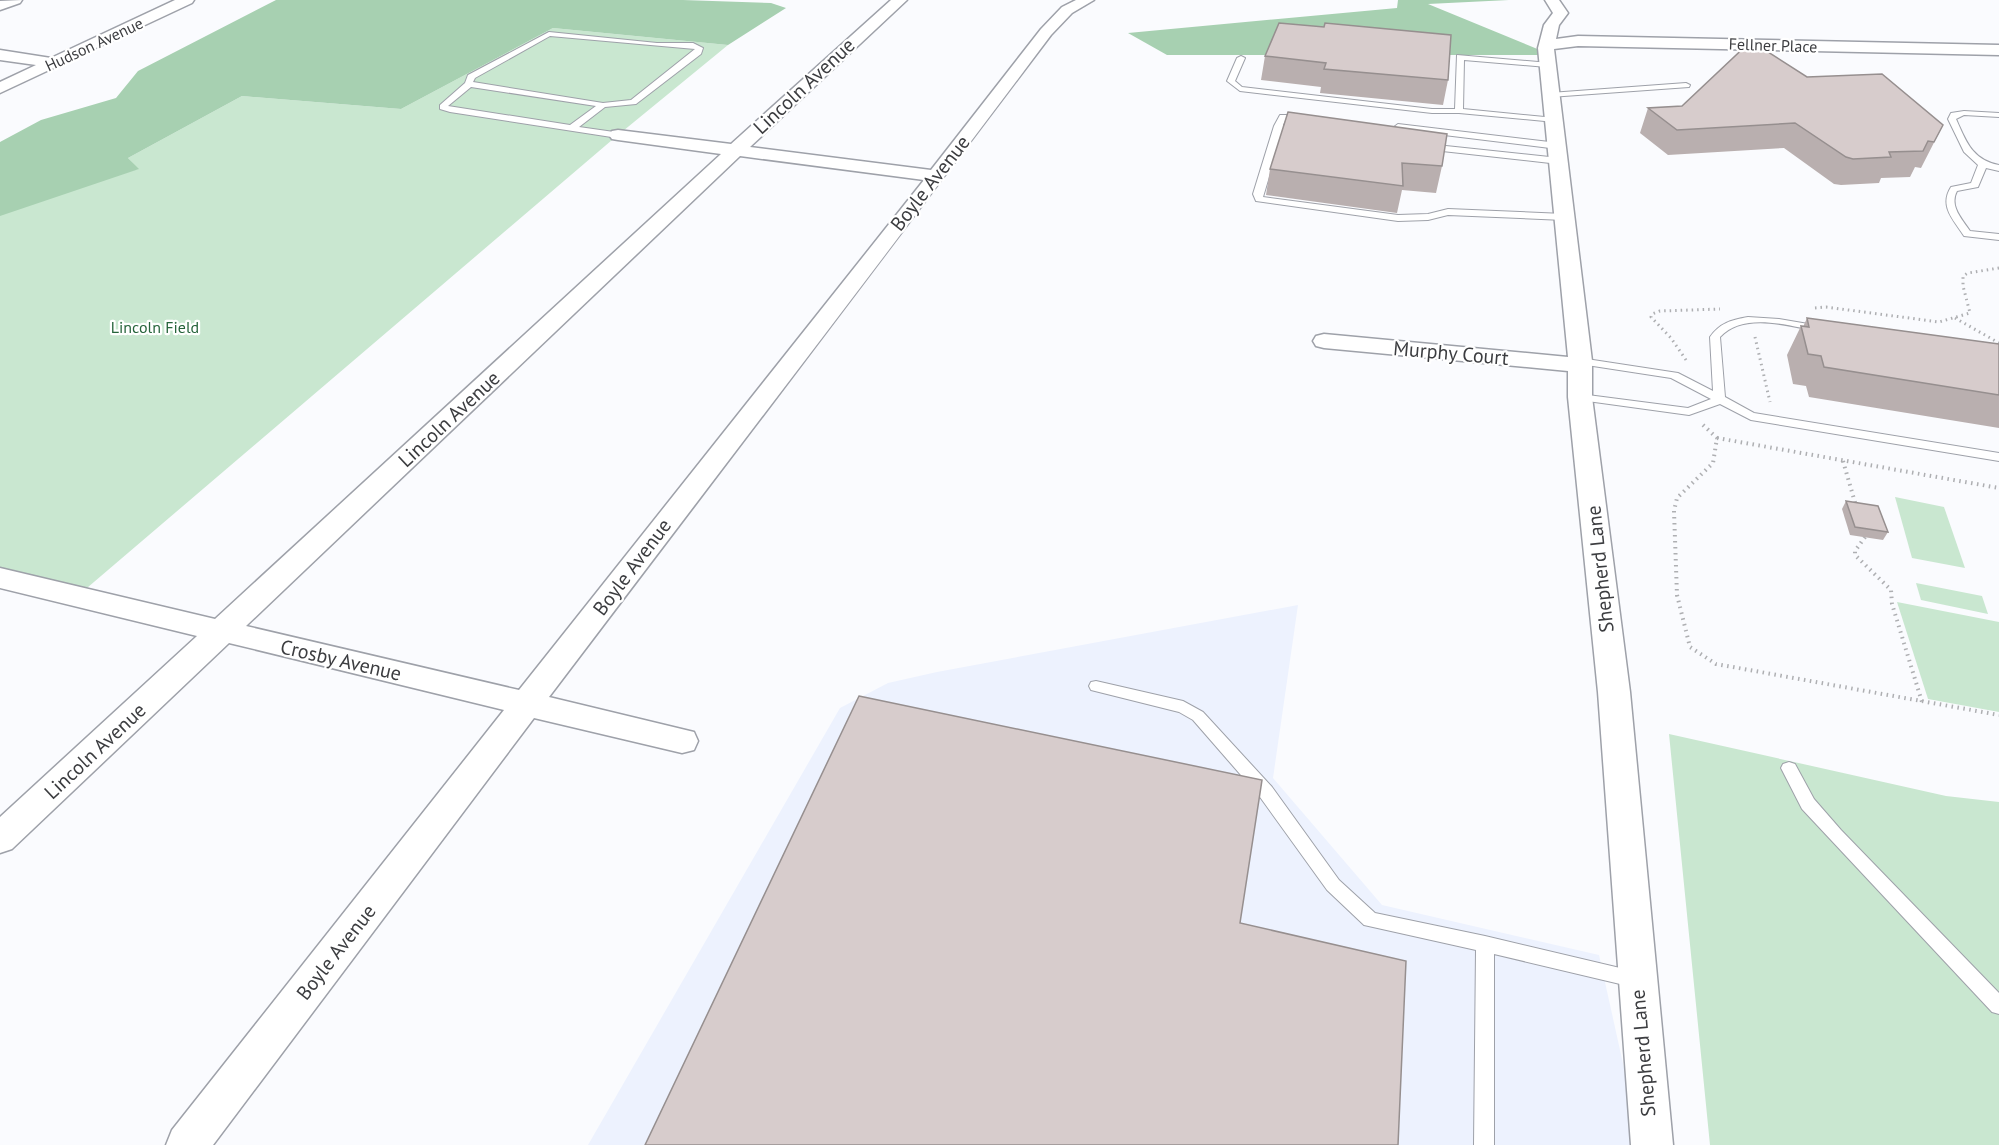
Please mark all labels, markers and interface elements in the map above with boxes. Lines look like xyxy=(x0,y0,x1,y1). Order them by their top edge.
street label: Hudson Avenue xyxy=(42,13,146,75)
street label: Lincoln Avenue xyxy=(748,32,860,140)
street label: Fellner Place xyxy=(1728,33,1818,57)
street label: Boyle Avenue xyxy=(884,130,976,236)
park label: Lincoln Field xyxy=(111,317,199,337)
street label: Murphy Court xyxy=(1392,335,1510,371)
street label: Lincoln Avenue xyxy=(393,365,505,473)
street label: Shepherd Lane xyxy=(1580,504,1620,634)
street label: Boyle Avenue xyxy=(587,513,677,621)
street label: Crosby Avenue xyxy=(278,633,404,687)
street label: Lincoln Avenue xyxy=(39,697,151,805)
street label: Boyle Avenue xyxy=(290,899,382,1005)
street label: Shepherd Lane xyxy=(1624,988,1662,1118)

